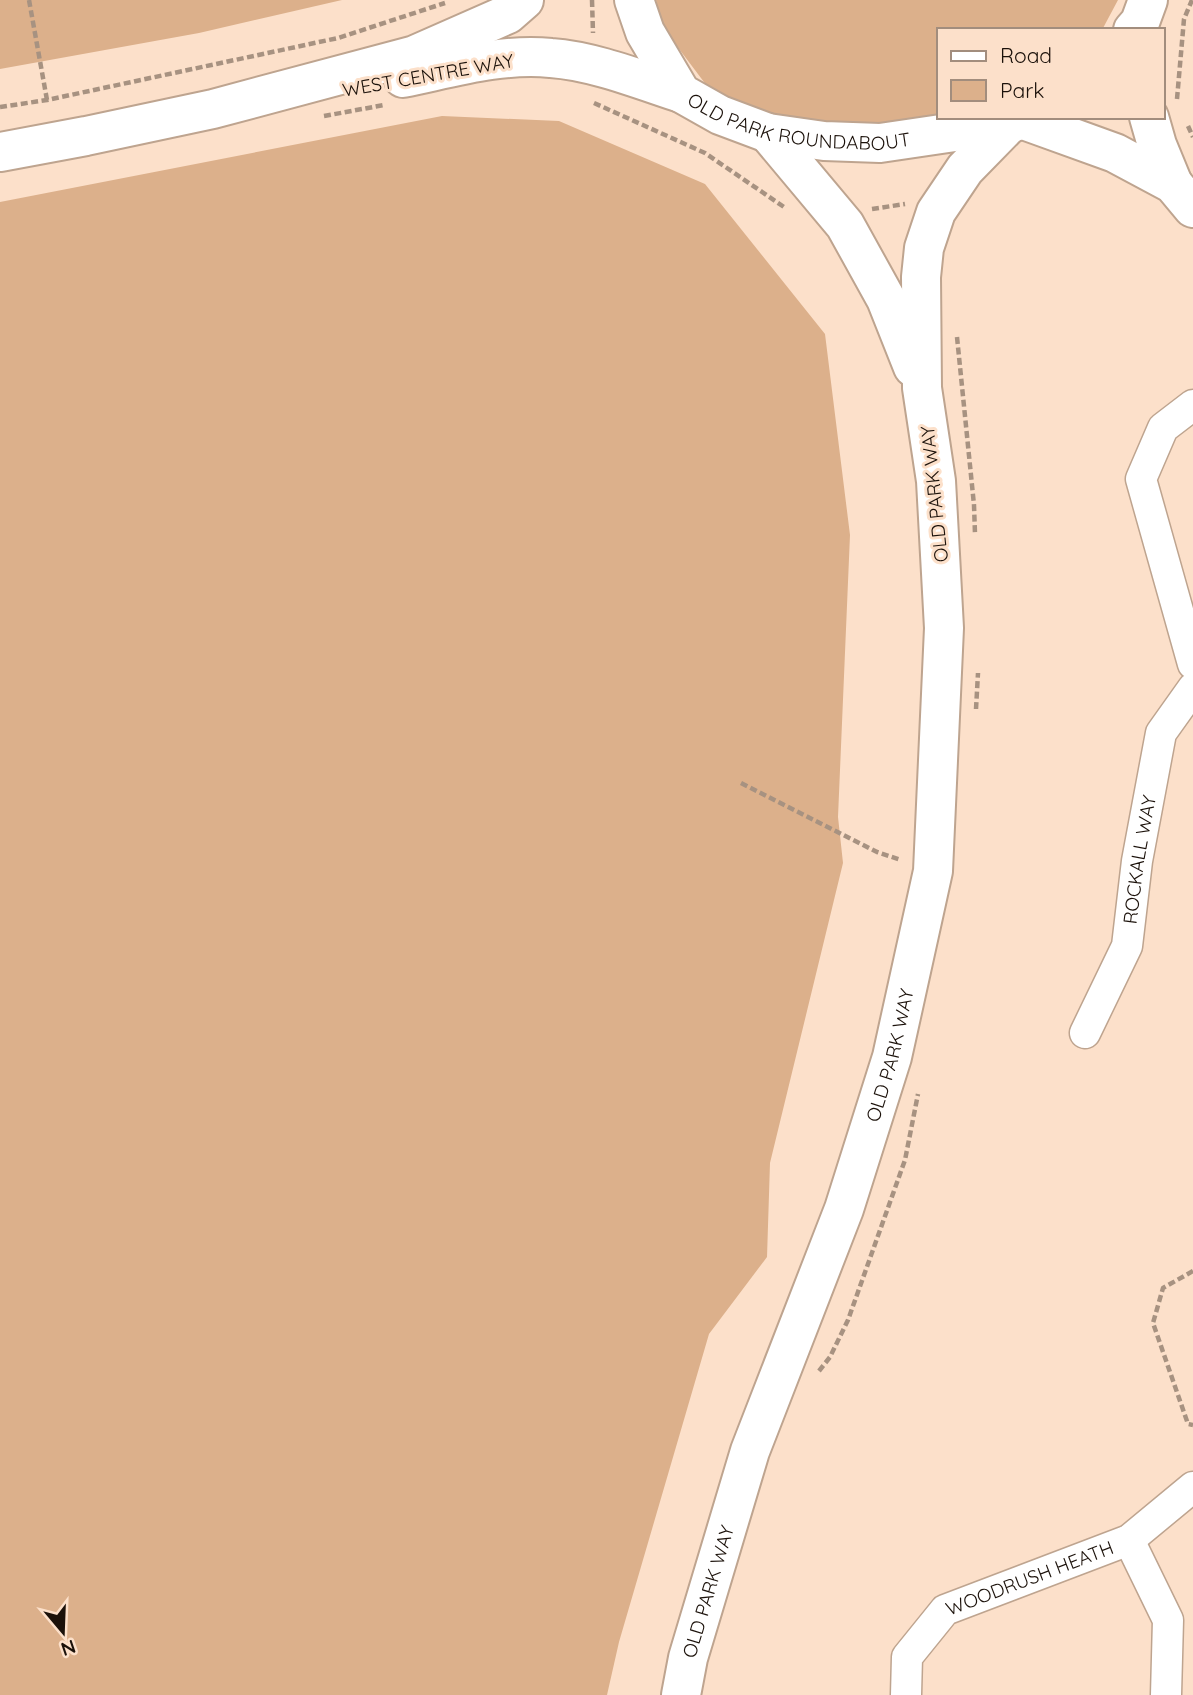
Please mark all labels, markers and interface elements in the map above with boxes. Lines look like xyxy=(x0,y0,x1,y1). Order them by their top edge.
legend xyxy=(937,28,1165,119)
text: Road xyxy=(1000,42,1052,68)
street label: WEST CENTRE WAY xyxy=(340,48,516,102)
text: Park xyxy=(1000,77,1044,103)
street label: OLD PARK ROUNDABOUT xyxy=(683,87,912,155)
street label: OLD PARK WAY xyxy=(915,424,953,563)
street label: ROCKALL WAY xyxy=(1118,793,1161,925)
street label: OLD PARK WAY xyxy=(860,986,919,1125)
street label: OLD PARK WAY xyxy=(677,1522,739,1661)
street label: WOODRUSH HEATH xyxy=(942,1535,1117,1621)
north arrow xyxy=(28,1597,98,1667)
text: N xyxy=(58,1634,79,1662)

